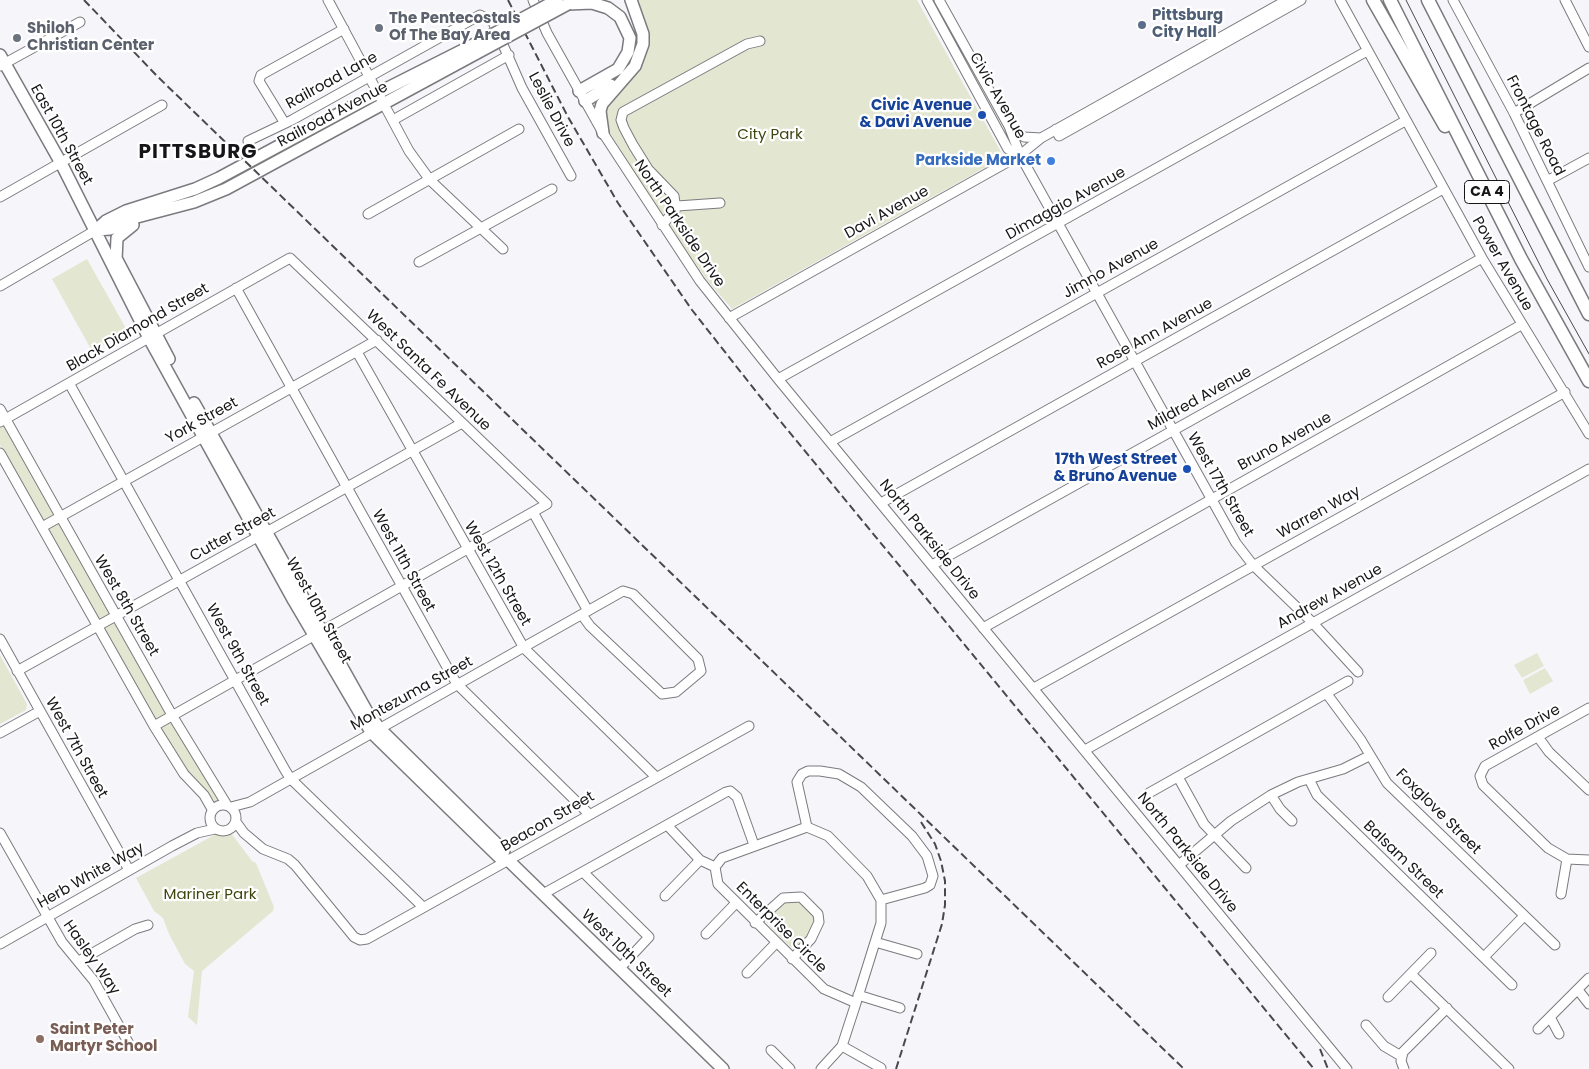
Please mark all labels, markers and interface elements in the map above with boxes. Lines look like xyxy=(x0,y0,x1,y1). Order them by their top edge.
place label: Pittsburg City Hall xyxy=(1152,7,1223,42)
place label: The Pentecostals Of The Bay Area xyxy=(389,10,521,45)
marker: Pittsburg City Hall xyxy=(1136,19,1148,31)
place label: Shiloh Christian Center xyxy=(27,20,154,55)
marker: The Pentecostals Of The Bay Area xyxy=(373,22,385,34)
marker: Shiloh Christian Center xyxy=(11,32,23,44)
street label: Railroad Lane xyxy=(283,48,381,114)
street label: Civic Avenue xyxy=(965,50,1029,142)
street label: Leslie Drive xyxy=(524,70,578,150)
street label: Frontage Road xyxy=(1502,73,1568,179)
street label: Railroad Avenue xyxy=(275,78,391,152)
street label: East 10th Street xyxy=(26,82,96,188)
place label: Civic Avenue & Davi Avenue xyxy=(860,97,972,132)
marker: Civic Avenue & Davi Avenue xyxy=(976,109,988,121)
park label: City Park xyxy=(737,126,803,144)
district label: PITTSBURG xyxy=(137,141,259,165)
place label: Parkside Market xyxy=(915,152,1041,170)
marker: Parkside Market xyxy=(1045,155,1057,167)
street label: North Parkside Drive xyxy=(630,157,728,291)
street label: Dimaggio Avenue xyxy=(1003,164,1129,244)
road number: CA 4 xyxy=(1464,180,1510,203)
street label: Davi Avenue xyxy=(842,183,932,243)
street label: Power Avenue xyxy=(1468,214,1536,314)
street label: Jimno Avenue xyxy=(1060,235,1162,303)
street label: Black Diamond Street xyxy=(64,280,212,376)
street label: Rose Ann Avenue xyxy=(1094,295,1216,373)
street label: West Santa Fe Avenue xyxy=(362,307,494,435)
street label: Mildred Avenue xyxy=(1145,363,1255,435)
street label: York Street xyxy=(163,394,241,448)
street label: Bruno Avenue xyxy=(1235,409,1335,475)
street label: West 17th Street xyxy=(1183,430,1257,540)
place label: 17th West Street & Bruno Avenue xyxy=(1053,451,1177,486)
marker: 17th West Street & Bruno Avenue xyxy=(1181,463,1193,475)
street label: North Parkside Drive xyxy=(875,476,983,604)
street label: Warren Way xyxy=(1274,483,1364,543)
street label: Cutter Street xyxy=(187,504,279,566)
street label: West 11th Street xyxy=(368,507,438,615)
street label: West 12th Street xyxy=(460,519,534,629)
street label: West 8th Street xyxy=(90,552,162,660)
street label: West 10th Street xyxy=(281,555,355,667)
street label: Andrew Avenue xyxy=(1274,561,1386,633)
street label: West 9th Street xyxy=(202,601,272,709)
street label: Montezuma Street xyxy=(348,653,476,735)
street label: West 7th Street xyxy=(41,694,111,802)
street label: Rolfe Drive xyxy=(1486,701,1564,755)
street label: Foxglove Street xyxy=(1392,766,1484,858)
street label: Beacon Street xyxy=(498,788,598,856)
street label: North Parkside Drive xyxy=(1133,789,1241,917)
street label: Balsam Street xyxy=(1359,817,1447,903)
street label: Herb White Way xyxy=(34,839,148,913)
street label: Enterprise Circle xyxy=(732,879,830,977)
park label: Mariner Park xyxy=(164,886,256,904)
street label: West 10th Street xyxy=(577,906,675,1002)
street label: Hasley Way xyxy=(59,917,123,999)
place label: Saint Peter Martyr School xyxy=(50,1021,157,1056)
marker: Saint Peter Martyr School xyxy=(34,1033,46,1045)

